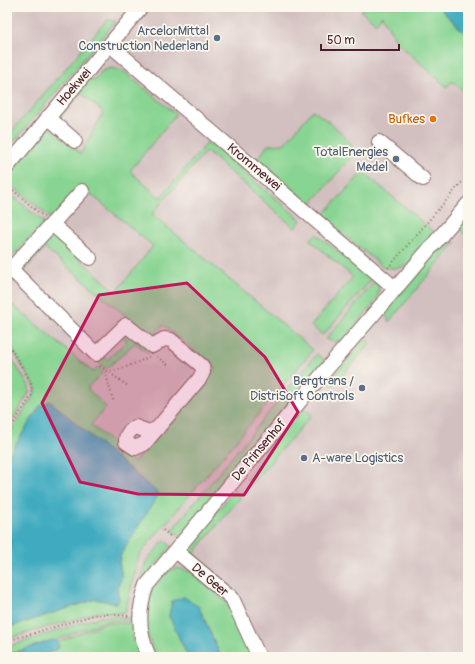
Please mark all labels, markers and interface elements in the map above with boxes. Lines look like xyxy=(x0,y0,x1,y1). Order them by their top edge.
place label: ArcelorMittal Construction Nederland xyxy=(78,23,209,54)
scale bar xyxy=(321,26,399,52)
marker: ArcelorMittal Construction Nederland xyxy=(212,33,222,43)
text: 50 m xyxy=(327,33,355,48)
street label: Hoekwei xyxy=(53,65,95,109)
place label: Bufkes xyxy=(388,111,425,127)
marker: Bufkes xyxy=(428,114,438,124)
street label: Krommewei xyxy=(224,140,284,194)
place label: TotalEnergies Medel xyxy=(314,144,388,175)
marker: TotalEnergies Medel xyxy=(391,154,401,164)
place label: Bergtrans / DistriSoft Controls xyxy=(250,373,354,404)
marker: Bergtrans / DistriSoft Controls xyxy=(357,383,367,393)
street label: De Prinsenhof xyxy=(228,415,290,484)
place label: A-ware Logistics xyxy=(312,450,404,466)
marker: A-ware Logistics xyxy=(299,453,309,463)
street label: De Geer xyxy=(188,560,232,600)

